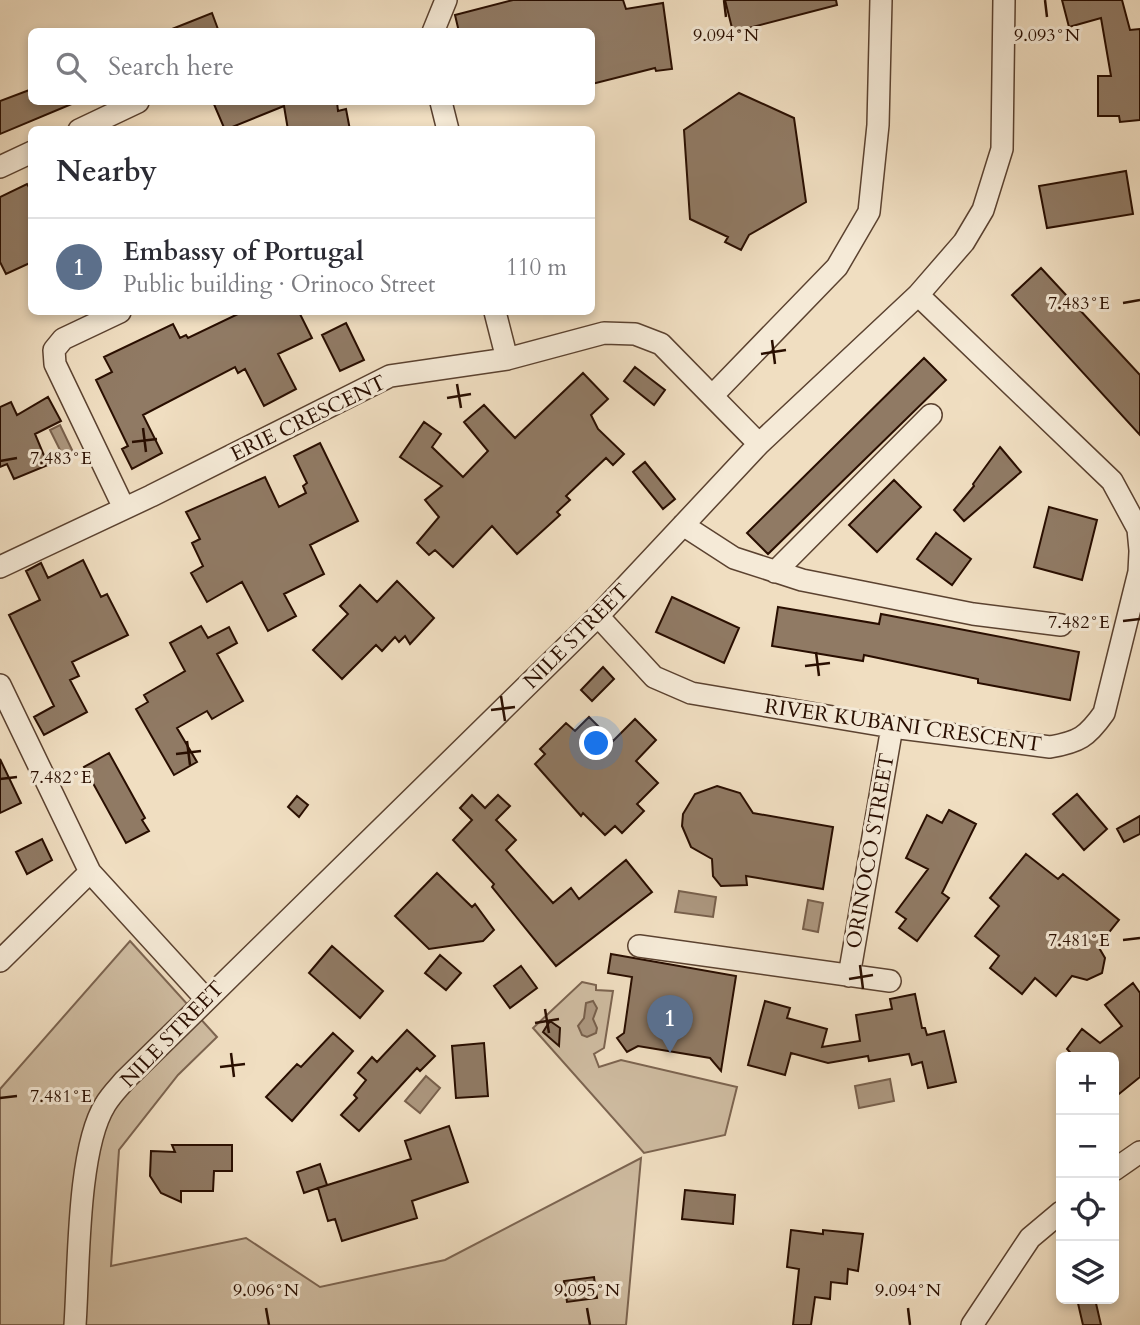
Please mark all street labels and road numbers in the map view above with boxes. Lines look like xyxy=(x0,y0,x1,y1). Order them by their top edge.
street label: ERIE CRESCENT xyxy=(226,368,391,469)
street label: NILE STREET xyxy=(517,577,635,695)
street label: RIVER KUBANI CRESCENT xyxy=(763,692,1043,759)
street label: ORINOCO STREET xyxy=(839,751,902,951)
street label: NILE STREET xyxy=(114,975,231,1094)

